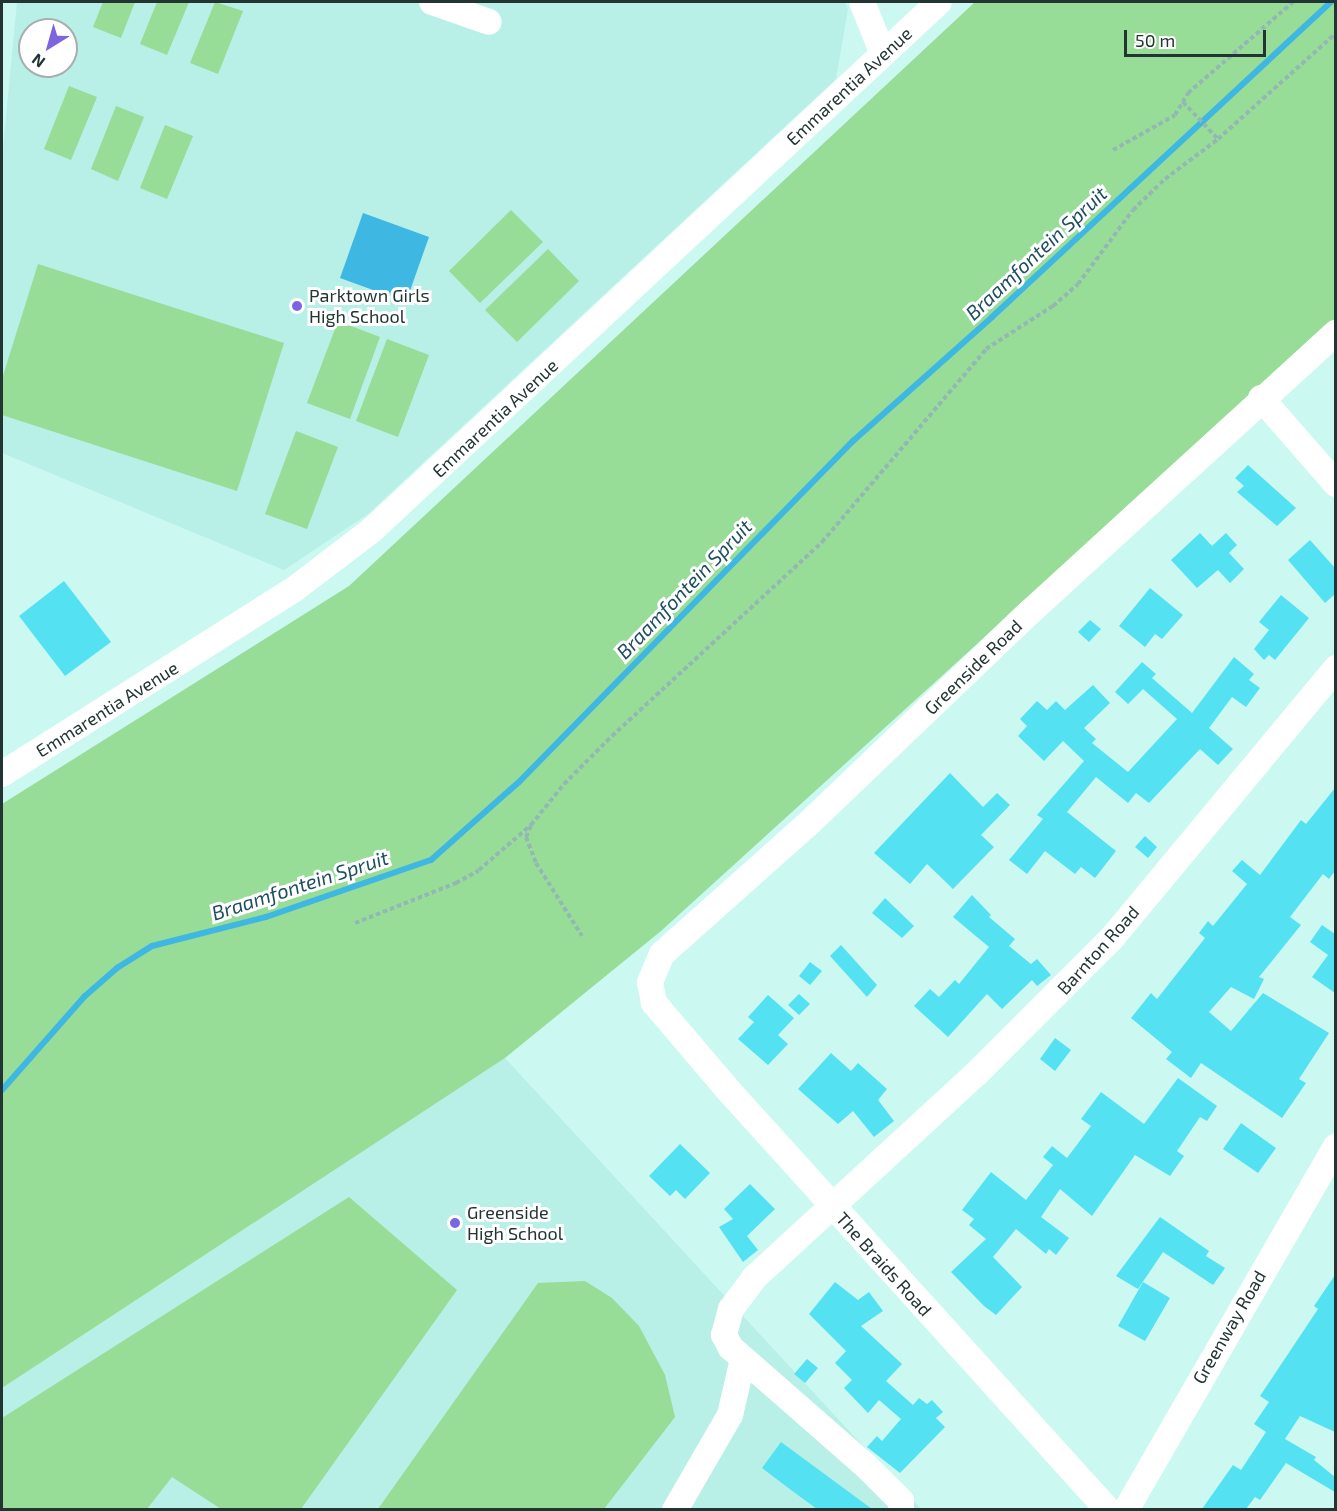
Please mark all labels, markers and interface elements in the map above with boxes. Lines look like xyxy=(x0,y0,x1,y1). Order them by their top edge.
north arrow xyxy=(18,18,78,78)
scale bar xyxy=(1127,18,1270,56)
street label: Emmarentia Avenue xyxy=(782,22,916,150)
text: 50 m xyxy=(1135,29,1175,51)
text: N xyxy=(28,50,48,72)
water label: Braamfontein Spruit xyxy=(960,181,1112,325)
place label: Parktown Girls High School xyxy=(309,285,430,328)
marker: Parktown Girls High School xyxy=(290,299,304,313)
street label: Emmarentia Avenue xyxy=(428,354,562,482)
water label: Braamfontein Spruit xyxy=(611,514,757,664)
street label: Greenside Road xyxy=(920,615,1026,719)
street label: Emmarentia Avenue xyxy=(32,656,182,762)
water label: Braamfontein Spruit xyxy=(209,845,391,925)
street label: Barnton Road xyxy=(1053,901,1143,999)
place label: Greenside High School xyxy=(467,1202,563,1244)
street label: The Braids Road xyxy=(832,1208,936,1320)
marker: Greenside High School xyxy=(448,1216,462,1230)
street label: Greenway Road xyxy=(1188,1266,1270,1388)

